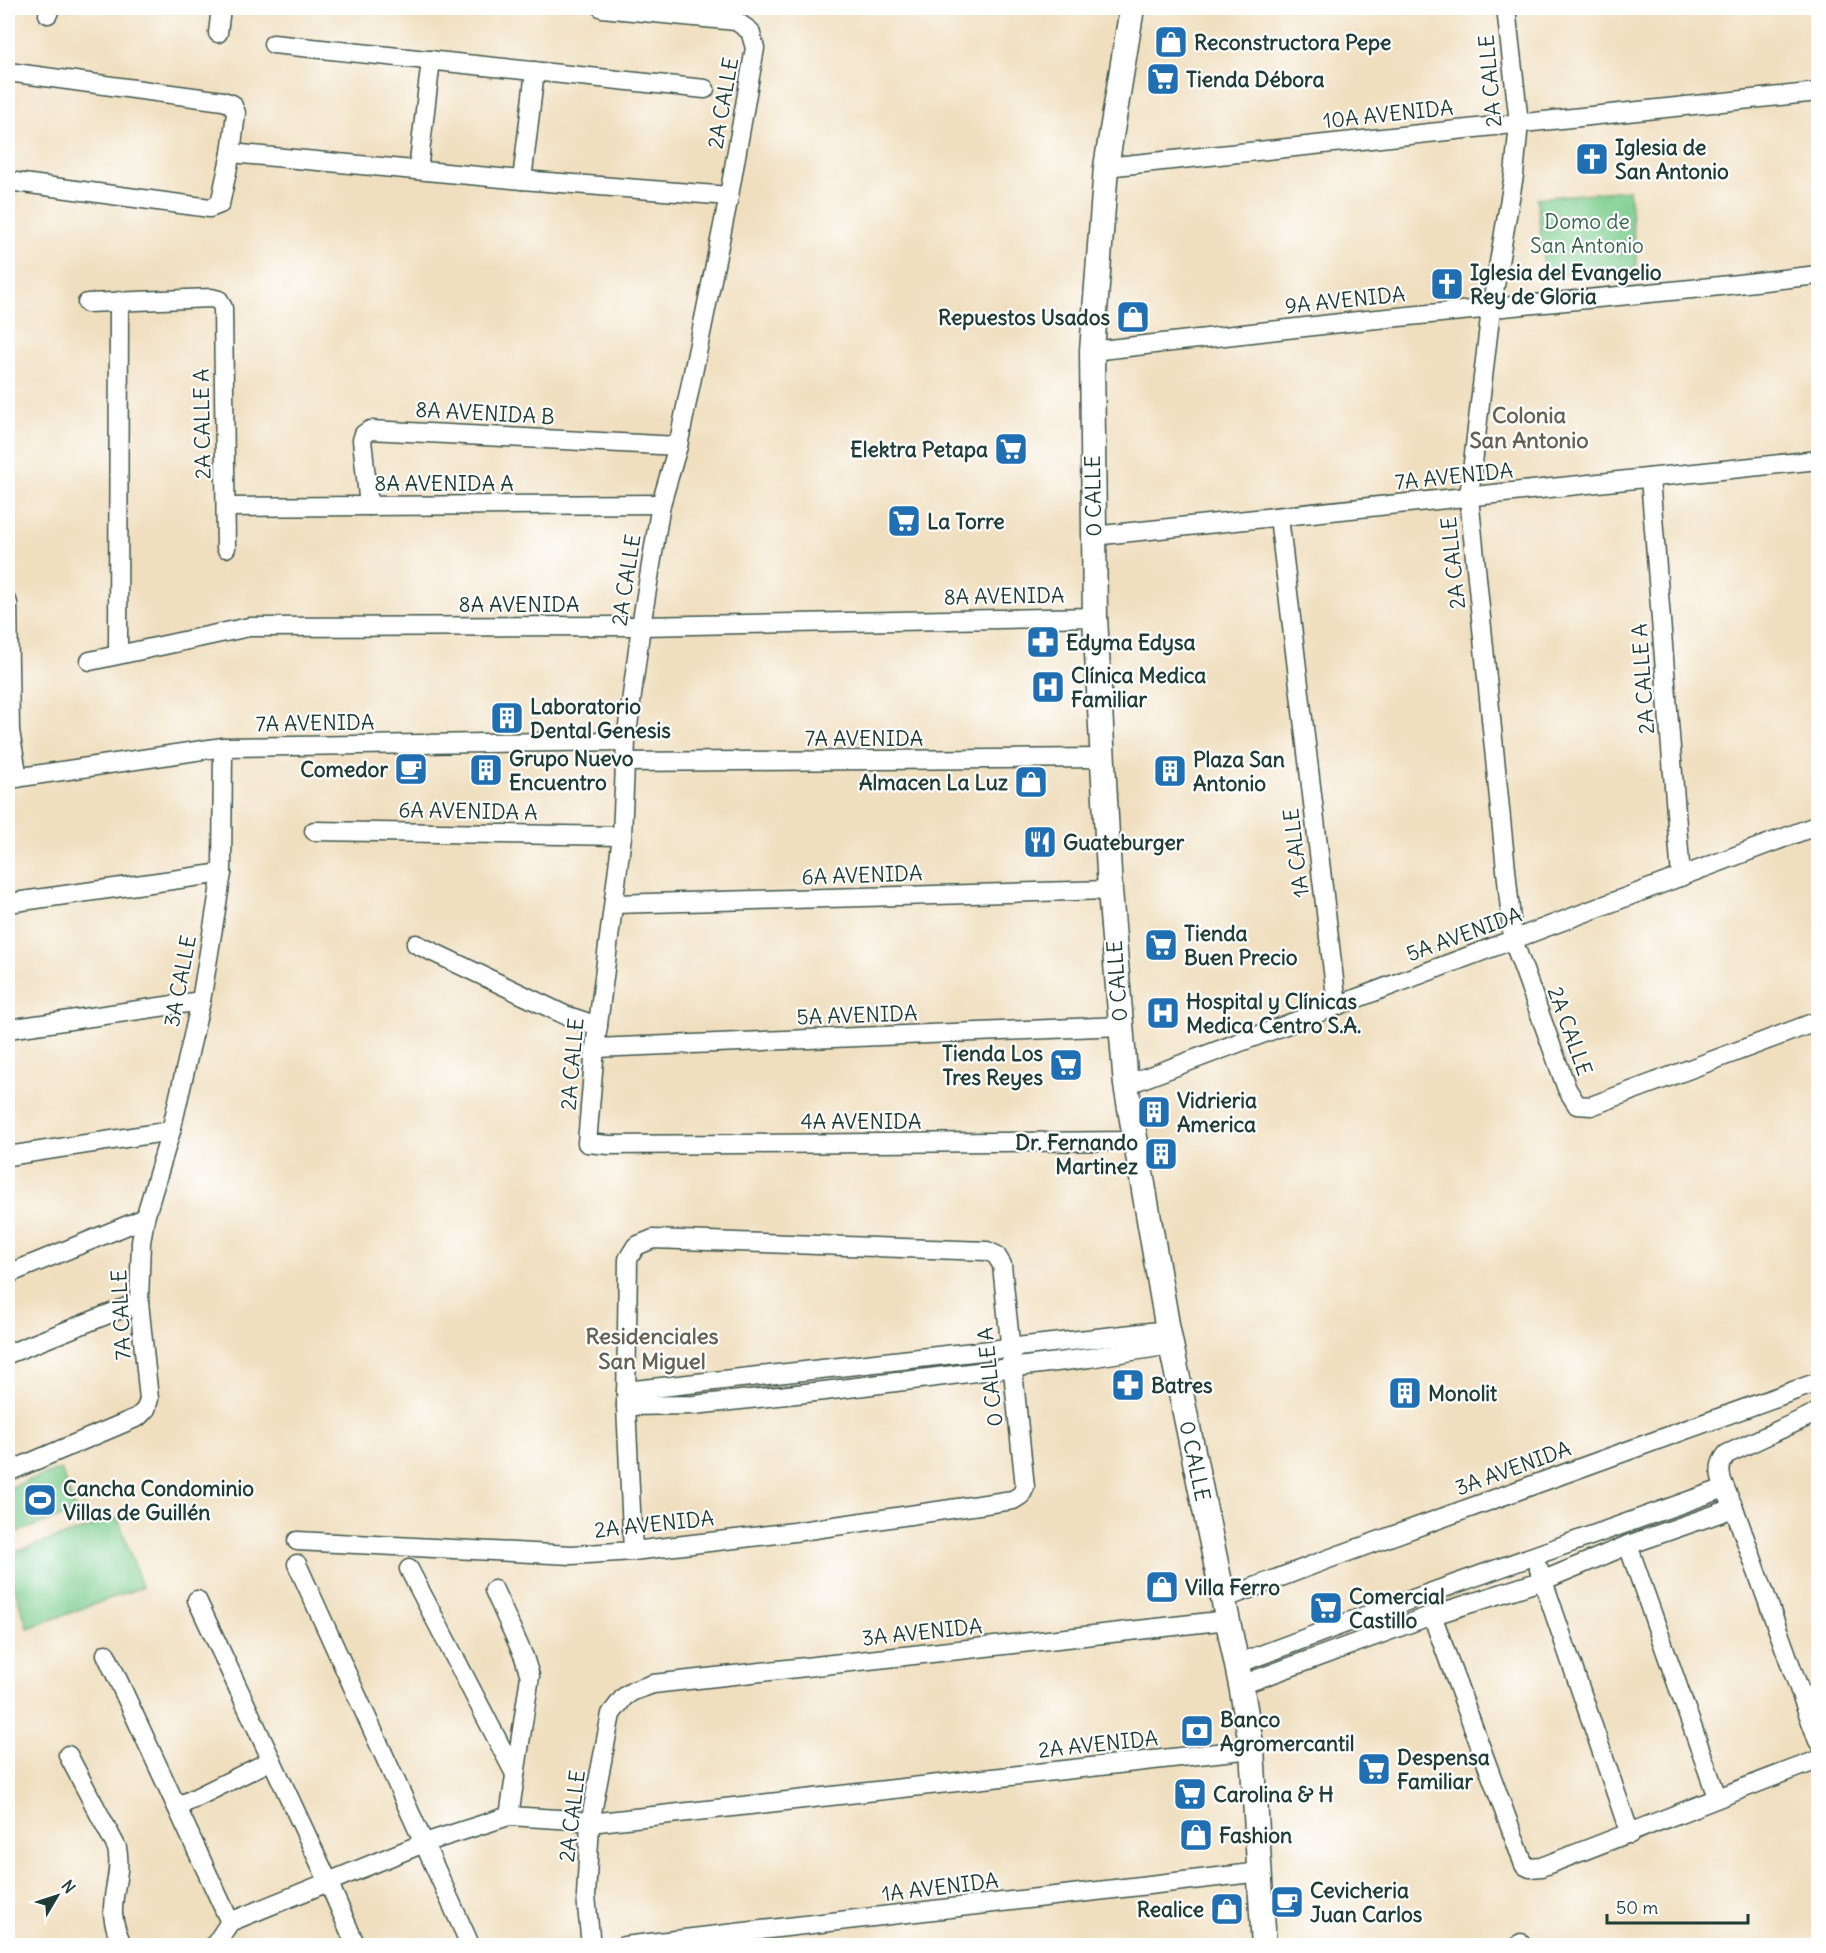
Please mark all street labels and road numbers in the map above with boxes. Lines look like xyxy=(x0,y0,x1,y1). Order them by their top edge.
street label: 2A CALLE xyxy=(1473,34,1507,128)
street label: 2A CALLE xyxy=(702,55,744,151)
street label: 10A AVENIDA xyxy=(1321,94,1455,134)
street label: 9A AVENIDA xyxy=(1283,280,1407,320)
street label: 2A CALLE A xyxy=(188,368,216,480)
street label: 8A AVENIDA B xyxy=(415,396,555,430)
street label: 0 CALLE xyxy=(1079,455,1107,537)
street label: 7A AVENIDA xyxy=(1394,456,1514,496)
street label: 8A AVENIDA A xyxy=(374,470,514,497)
street label: 2A CALLE xyxy=(1435,516,1471,610)
street label: 2A CALLE xyxy=(605,532,647,628)
street label: 8A AVENIDA xyxy=(943,581,1065,611)
street label: 8A AVENIDA xyxy=(459,591,579,618)
street label: 2A CALLE A xyxy=(1626,623,1660,735)
street label: 7A AVENIDA xyxy=(255,708,375,738)
street label: 7A AVENIDA xyxy=(805,725,923,752)
street label: 6A AVENIDA A xyxy=(398,796,538,826)
street label: 1A CALLE xyxy=(1277,807,1315,899)
street label: 6A AVENIDA xyxy=(801,859,923,891)
street label: 5A AVENIDA xyxy=(1403,901,1525,967)
street label: 3A CALLE xyxy=(158,933,202,1029)
street label: 0 CALLE xyxy=(1101,940,1133,1022)
street label: 2A CALLE xyxy=(1541,983,1599,1079)
street label: 5A AVENIDA xyxy=(796,999,918,1031)
street label: 2A CALLE xyxy=(555,1017,589,1111)
street label: 4A AVENIDA xyxy=(801,1108,921,1135)
street label: 7A CALLE xyxy=(105,1269,137,1361)
street label: 0 CALLE A xyxy=(971,1326,1009,1428)
street label: 0 CALLE xyxy=(1173,1418,1217,1504)
street label: 3A AVENIDA xyxy=(1452,1435,1574,1501)
street label: 2A AVENIDA xyxy=(593,1504,715,1544)
street label: 3A AVENIDA xyxy=(861,1612,983,1652)
street label: 2A AVENIDA xyxy=(1037,1724,1159,1764)
street label: 2A CALLE xyxy=(553,1768,591,1864)
street label: 1A AVENIDA xyxy=(880,1866,1000,1908)

